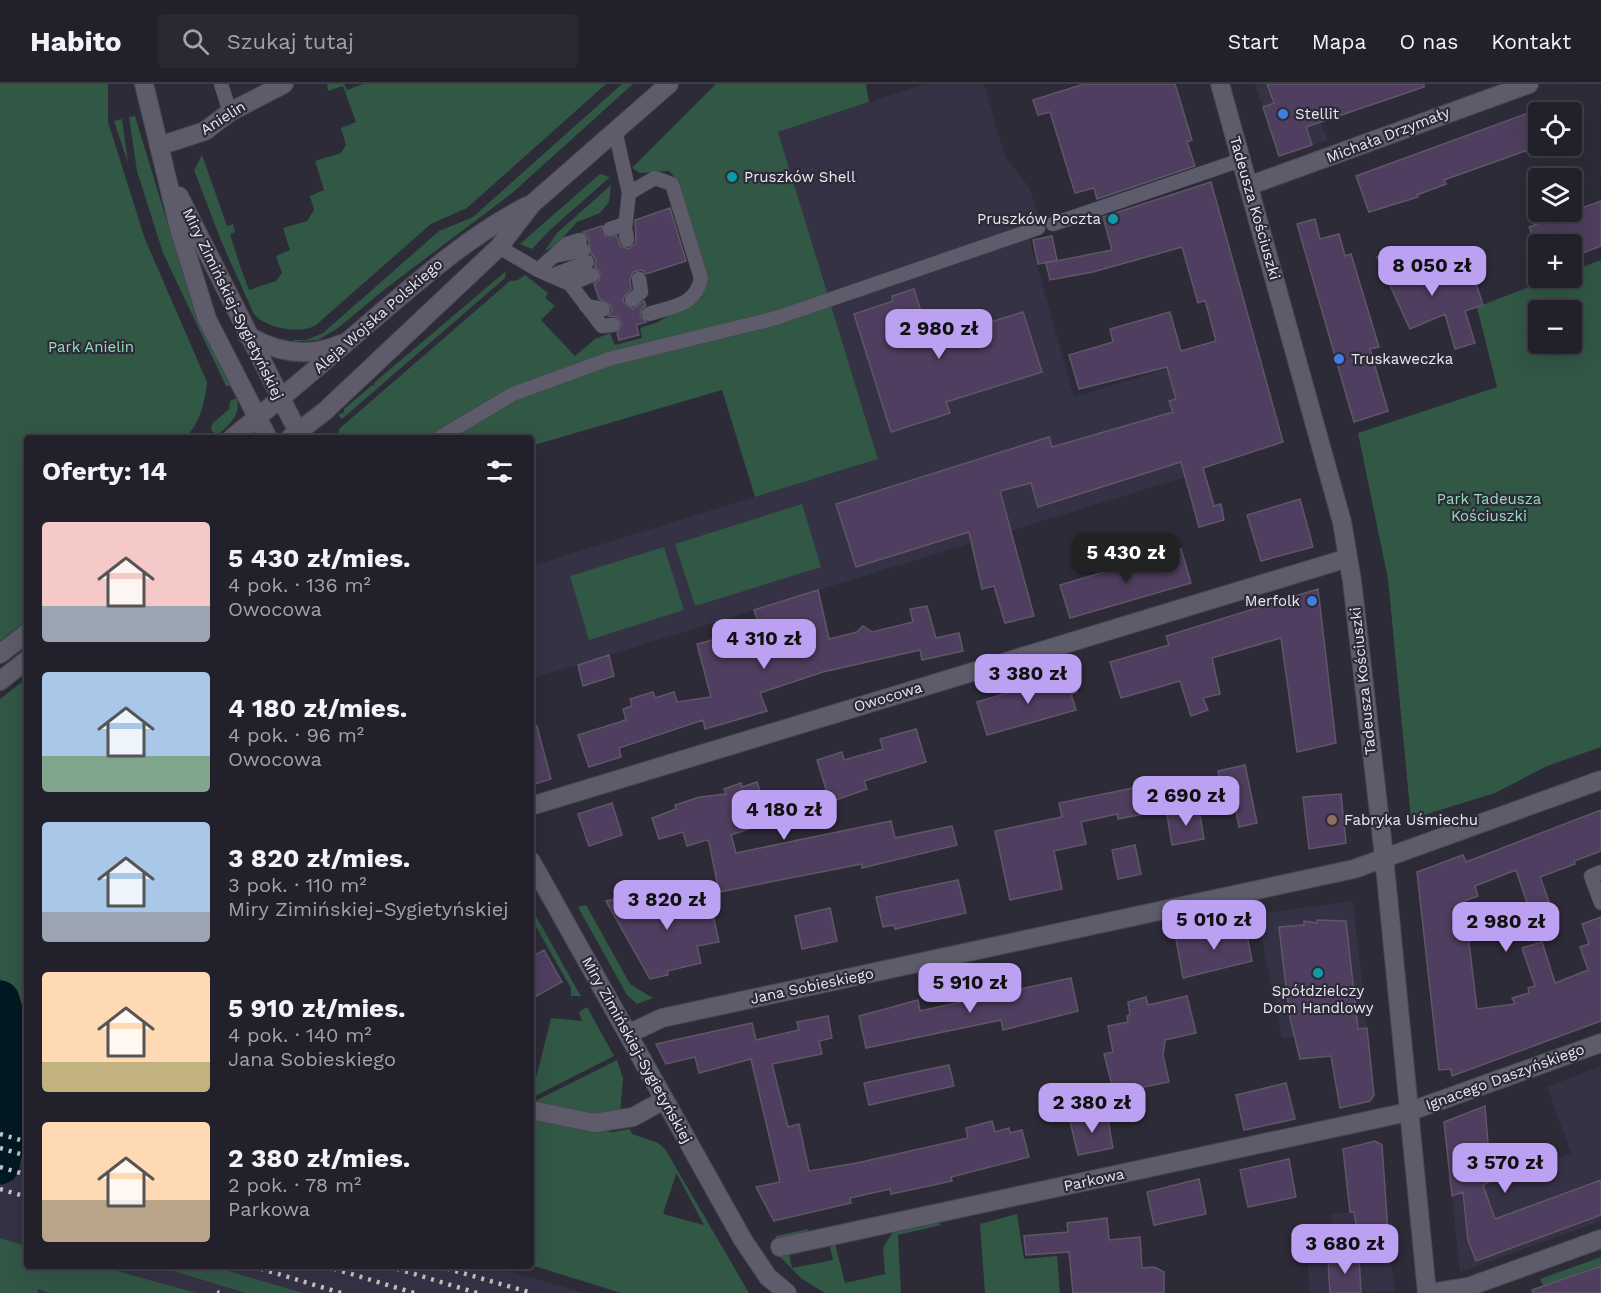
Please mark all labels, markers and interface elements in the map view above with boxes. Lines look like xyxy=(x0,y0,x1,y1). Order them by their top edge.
search box xyxy=(158,14,578,68)
text: Habito xyxy=(30,25,122,58)
icon: search xyxy=(179,25,212,58)
text: Szukaj tutaj xyxy=(227,29,354,54)
text: Start xyxy=(1228,29,1279,54)
text: Mapa xyxy=(1312,29,1366,54)
text: O nas xyxy=(1399,29,1458,54)
text: Kontakt xyxy=(1491,29,1571,54)
street label: Anielin xyxy=(197,97,249,139)
map controls xyxy=(1528,102,1582,354)
button: locate xyxy=(1528,102,1582,156)
street label: Michała Drzymały xyxy=(1324,103,1452,167)
place label: Stellit xyxy=(1295,105,1340,123)
marker: Stellit xyxy=(1276,107,1290,121)
street label: Tadeusza Kościuszki xyxy=(1226,134,1284,282)
place label: Pruszków Shell xyxy=(744,168,856,186)
button: layers xyxy=(1528,168,1582,222)
marker: Pruszków Shell xyxy=(725,170,739,184)
street label: Miry Zimińskiej-Sygietyńskiej xyxy=(179,205,287,403)
place label: Pruszków Poczta xyxy=(977,210,1102,228)
marker: Pruszków Poczta xyxy=(1106,212,1120,226)
button: + xyxy=(1528,234,1582,288)
pin: 8 050 zł xyxy=(1370,246,1494,297)
text: 8 050 zł xyxy=(1392,253,1472,277)
street label: Aleja Wojska Polskiego xyxy=(310,255,446,377)
button: − xyxy=(1528,300,1582,354)
pin: 2 980 zł xyxy=(877,309,1001,360)
text: 2 980 zł xyxy=(899,316,979,340)
park label: Park Anielin xyxy=(48,338,134,356)
place label: Truskaweczka xyxy=(1351,350,1454,368)
marker: Truskaweczka xyxy=(1332,352,1346,366)
icon: filters xyxy=(483,455,516,488)
text: Oferty: 14 xyxy=(42,456,167,486)
park label: Park Tadeusza Kościuszki xyxy=(1437,490,1542,525)
pin: 5 430 zł xyxy=(1064,533,1188,584)
text: 5 430 zł xyxy=(1086,540,1166,564)
text: 5 430 zł/mies. xyxy=(228,543,411,573)
icon: home xyxy=(90,546,162,618)
text: 4 pok. · 136 m² xyxy=(228,573,371,597)
place label: Merfolk xyxy=(1245,592,1300,610)
marker: Merfolk xyxy=(1305,594,1319,608)
text: Owocowa xyxy=(228,597,322,621)
street label: Tadeusza Kościuszki xyxy=(1346,606,1380,756)
pin: 4 310 zł xyxy=(702,619,826,670)
text: 4 310 zł xyxy=(726,626,802,650)
pin: 3 380 zł xyxy=(966,654,1090,705)
text: 3 380 zł xyxy=(989,661,1067,685)
street label: Owocowa xyxy=(852,678,925,716)
text: 4 180 zł/mies. xyxy=(228,693,407,723)
icon: home xyxy=(90,696,162,768)
text: 4 pok. · 96 m² xyxy=(228,723,364,747)
text: Owocowa xyxy=(228,747,322,771)
pin: 2 690 zł xyxy=(1124,776,1248,827)
text: 2 690 zł xyxy=(1146,783,1226,807)
pin: 4 180 zł xyxy=(722,790,846,841)
text: 4 180 zł xyxy=(746,797,822,821)
place label: Fabryka Uśmiechu xyxy=(1344,811,1478,829)
marker: Fabryka Uśmiechu xyxy=(1325,813,1339,827)
text: 3 820 zł/mies. xyxy=(228,843,410,873)
icon: home xyxy=(90,846,162,918)
text: 3 pok. · 110 m² xyxy=(228,873,367,897)
pin: 3 820 zł xyxy=(605,880,729,931)
text: 3 820 zł xyxy=(628,887,706,911)
text: Miry Zimińskiej-Sygietyńskiej xyxy=(228,897,509,921)
pin: 5 010 zł xyxy=(1152,900,1276,951)
pin: 2 980 zł xyxy=(1444,902,1568,953)
text: 5 010 zł xyxy=(1176,907,1252,931)
text: 2 980 zł xyxy=(1466,909,1546,933)
street label: Miry Zimińskiej-Sygietyńskiej xyxy=(578,954,696,1146)
pin: 5 910 zł xyxy=(908,963,1032,1014)
street label: Jana Sobieskiego xyxy=(749,964,875,1008)
marker: Spółdzielczy Dom Handlowy xyxy=(1311,966,1325,980)
text: 5 910 zł xyxy=(932,970,1008,994)
place label: Spółdzielczy Dom Handlowy xyxy=(1263,982,1374,1017)
text: 5 910 zł/mies. xyxy=(228,993,406,1023)
icon: home xyxy=(90,996,162,1068)
text: 4 pok. · 140 m² xyxy=(228,1023,372,1047)
street label: Ignacego Daszyńskiego xyxy=(1423,1040,1587,1114)
text: Jana Sobieskiego xyxy=(228,1047,396,1071)
pin: 2 380 zł xyxy=(1030,1083,1154,1134)
text: 2 380 zł xyxy=(1053,1090,1131,1114)
text: 2 380 zł/mies. xyxy=(228,1143,410,1173)
pin: 3 570 zł xyxy=(1443,1143,1567,1194)
icon: home xyxy=(90,1146,162,1218)
text: 3 570 zł xyxy=(1466,1150,1544,1174)
street label: Parkowa xyxy=(1062,1165,1127,1195)
text: 2 pok. · 78 m² xyxy=(228,1173,361,1197)
text: Parkowa xyxy=(228,1197,310,1221)
pin: 3 680 zł xyxy=(1283,1224,1407,1275)
text: 3 680 zł xyxy=(1305,1231,1385,1255)

